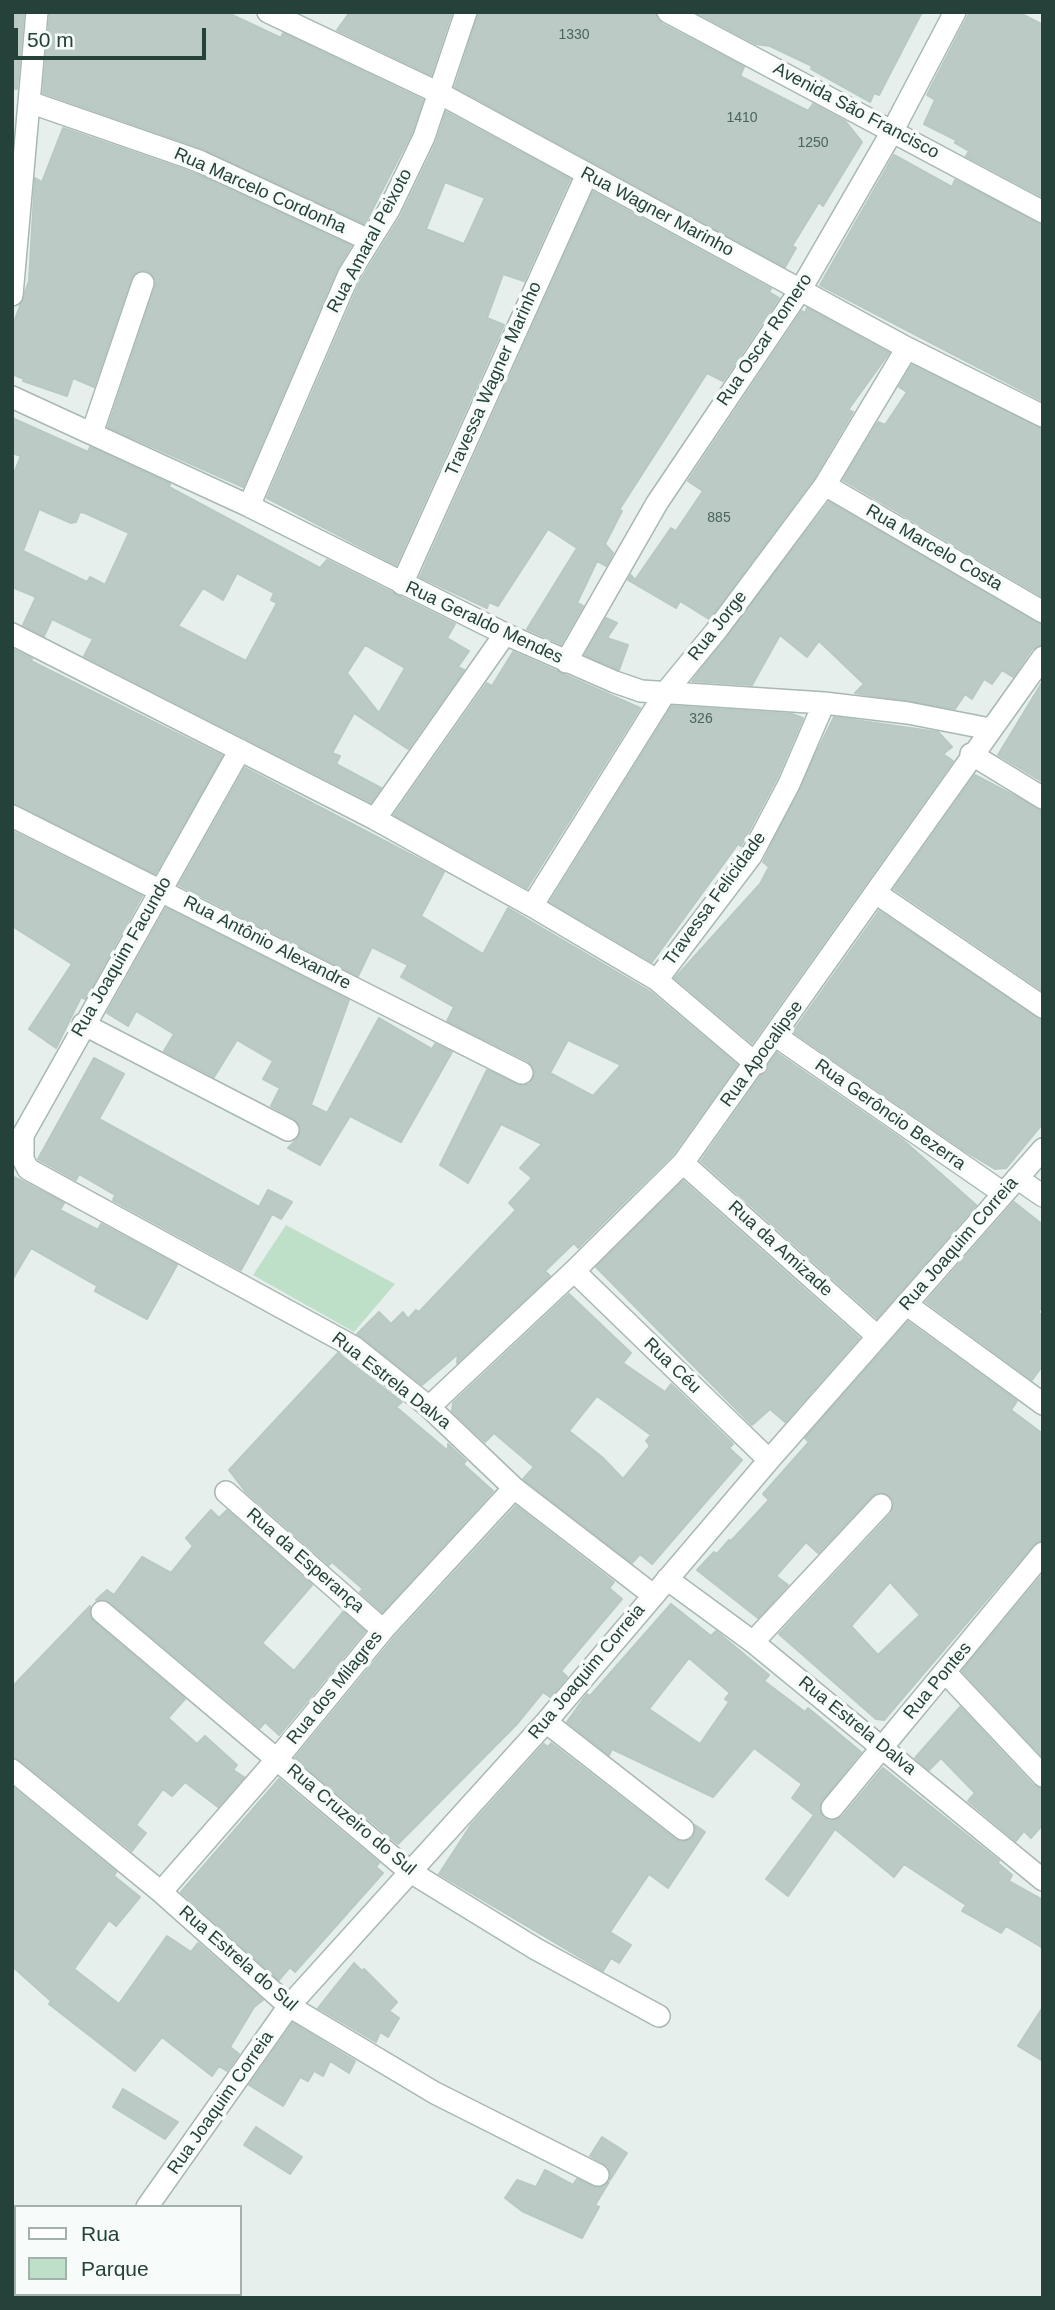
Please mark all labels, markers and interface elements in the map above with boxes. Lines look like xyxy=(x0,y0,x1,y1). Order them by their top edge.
scale bar xyxy=(18,14,210,58)
house number: 1330 xyxy=(558,27,590,43)
text: 50 m xyxy=(27,28,74,51)
street label: Avenida São Francisco xyxy=(769,58,943,164)
house number: 1410 xyxy=(726,110,758,126)
house number: 1250 xyxy=(797,135,829,151)
street label: Rua Marcelo Cordonha xyxy=(171,143,349,239)
street label: Rua Wagner Marinho xyxy=(577,162,737,262)
street label: Rua Amaral Peixoto xyxy=(323,165,417,317)
street label: Rua Oscar Romero xyxy=(713,270,817,410)
street label: Travessa Wagner Marinho xyxy=(441,278,547,480)
street label: Rua Marcelo Costa xyxy=(862,500,1006,596)
house number: 885 xyxy=(707,510,731,526)
street label: Rua Geraldo Mendes xyxy=(402,577,566,669)
street label: Rua Jorge xyxy=(684,587,752,665)
house number: 326 xyxy=(689,711,713,727)
street label: Travessa Felicidade xyxy=(659,828,771,970)
street label: Rua Joaquim Facundo xyxy=(67,873,177,1041)
street label: Rua Antônio Alexandre xyxy=(180,891,354,995)
street label: Rua Apocalipse xyxy=(716,997,808,1111)
street label: Rua Gerôncio Bezerra xyxy=(810,1055,970,1175)
street label: Rua Joaquim Correia xyxy=(895,1173,1023,1315)
street label: Rua da Amizade xyxy=(723,1196,837,1302)
street label: Rua Estrela Dalva xyxy=(327,1328,455,1434)
street label: Rua Céu xyxy=(639,1334,705,1398)
street label: Rua da Esperança xyxy=(242,1504,368,1618)
street label: Rua Joaquim Correia xyxy=(524,1600,650,1744)
street label: Rua dos Milagres xyxy=(283,1627,387,1749)
street label: Rua Pontes xyxy=(899,1638,977,1724)
street label: Rua Estrela Dalva xyxy=(794,1672,920,1780)
street label: Rua Cruzeiro do Sul xyxy=(282,1760,420,1880)
street label: Rua Estrela do Sul xyxy=(174,1902,302,2016)
street label: Rua Joaquim Correia xyxy=(163,2027,279,2179)
legend xyxy=(14,2205,242,2296)
text: Rua xyxy=(81,2222,120,2245)
text: Parque xyxy=(81,2257,149,2280)

